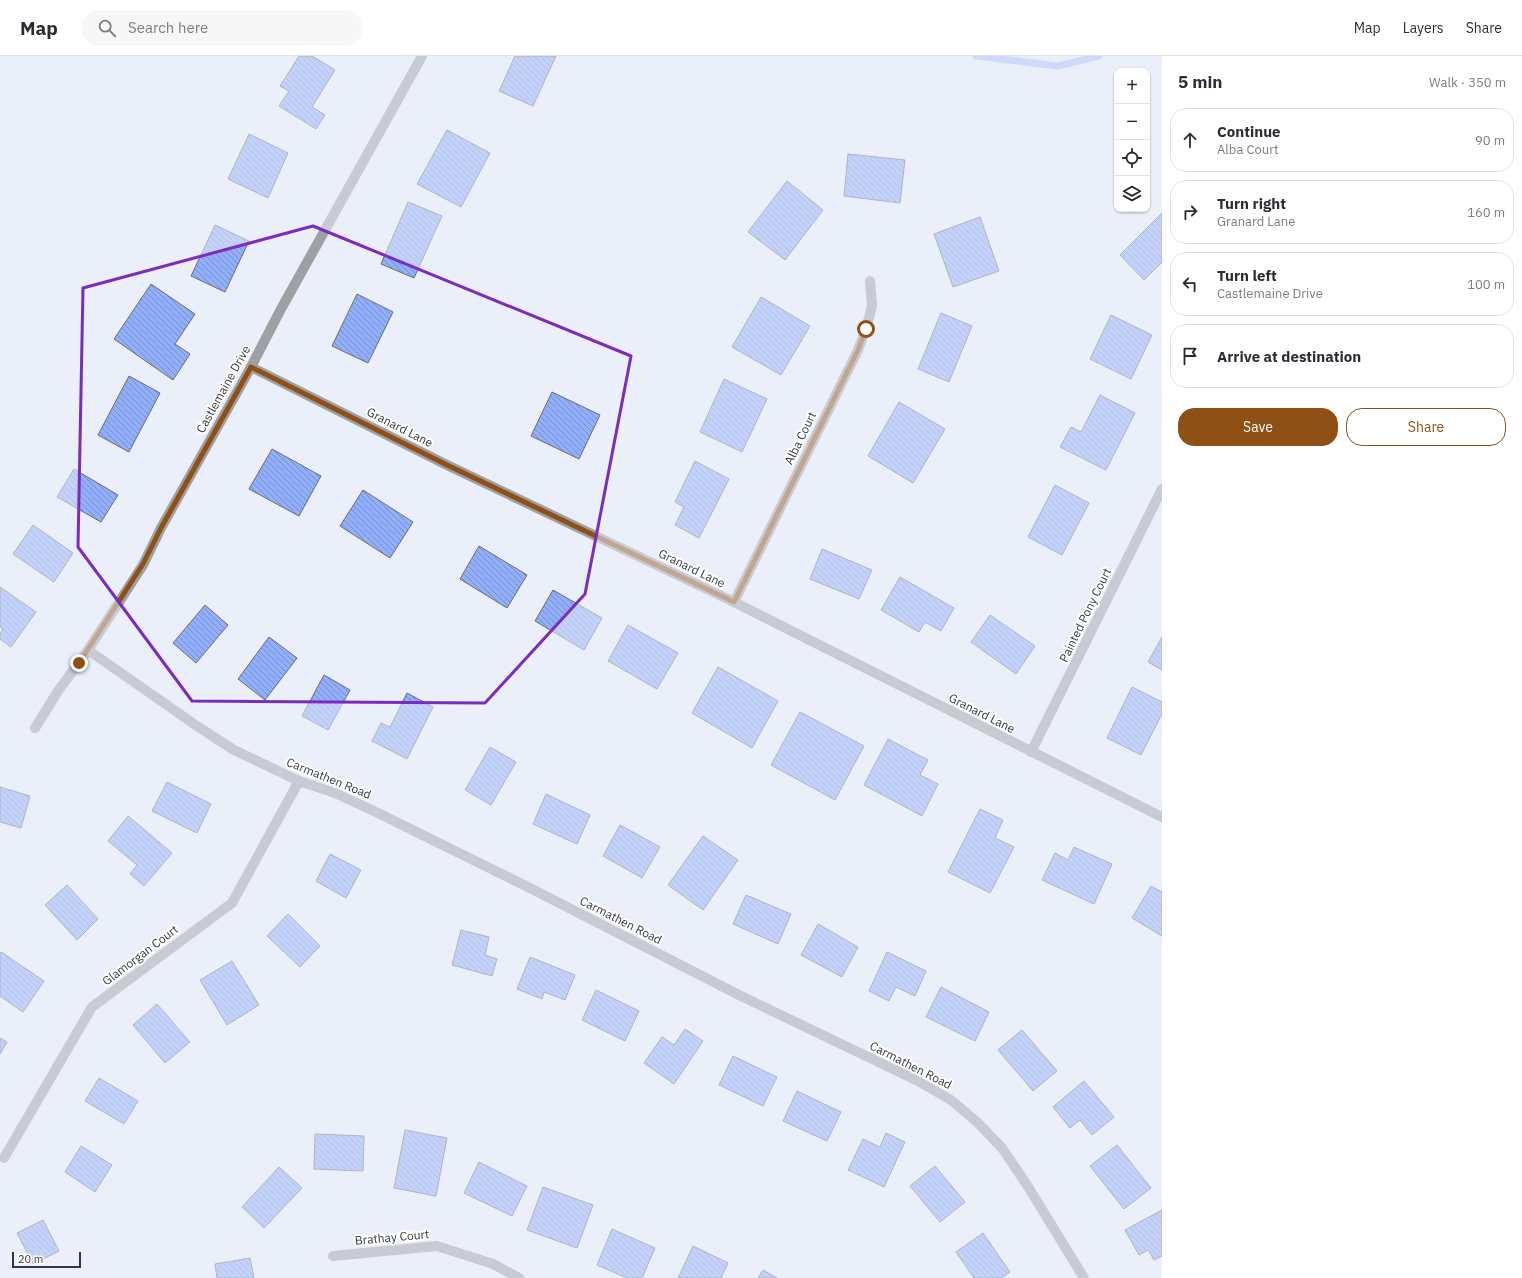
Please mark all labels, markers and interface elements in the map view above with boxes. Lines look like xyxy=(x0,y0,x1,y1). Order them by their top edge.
search box xyxy=(82,10,362,46)
text: Map xyxy=(20,16,58,40)
icon: search xyxy=(96,17,118,39)
text: Search here xyxy=(128,18,208,37)
text: Map xyxy=(1354,19,1381,37)
text: Layers xyxy=(1403,19,1444,37)
text: Share xyxy=(1466,19,1502,37)
map controls xyxy=(1114,68,1150,212)
button: + xyxy=(1114,68,1150,104)
text: 5 min xyxy=(1178,71,1222,93)
text: Walk · 350 m xyxy=(1429,74,1506,91)
button: − xyxy=(1114,104,1150,140)
text: Continue xyxy=(1217,122,1281,141)
icon: ahead xyxy=(1179,129,1201,151)
text: 90 m xyxy=(1475,132,1505,149)
button: locate xyxy=(1114,140,1150,176)
text: Alba Court xyxy=(1217,141,1279,158)
button: layers xyxy=(1114,176,1150,212)
text: Turn right xyxy=(1217,194,1286,213)
icon: right xyxy=(1179,201,1201,223)
text: 160 m xyxy=(1467,204,1505,221)
text: Granard Lane xyxy=(1217,213,1295,230)
text: Turn left xyxy=(1217,266,1277,285)
icon: left xyxy=(1179,273,1201,295)
text: 100 m xyxy=(1467,276,1505,293)
text: Castlemaine Drive xyxy=(1217,285,1323,302)
route start xyxy=(857,320,875,338)
street label: Castlemaine Drive xyxy=(193,342,253,435)
icon: arrive xyxy=(1179,345,1201,367)
text: Arrive at destination xyxy=(1217,347,1361,366)
street label: Granard Lane xyxy=(364,404,436,450)
button: Save xyxy=(1178,408,1338,446)
button: Share xyxy=(1346,408,1506,446)
street label: Alba Court xyxy=(781,409,819,467)
street label: Granard Lane xyxy=(656,545,728,591)
street label: Painted Pony Court xyxy=(1056,565,1114,665)
route end xyxy=(70,654,88,672)
street label: Granard Lane xyxy=(946,690,1018,736)
street label: Carmathen Road xyxy=(284,754,374,802)
street label: Carmathen Road xyxy=(577,893,665,947)
street label: Glamorgan Court xyxy=(99,922,181,988)
street label: Carmathen Road xyxy=(867,1038,955,1092)
street label: Brathay Court xyxy=(354,1226,430,1248)
scale bar xyxy=(12,1250,81,1269)
text: 20 m xyxy=(18,1252,43,1266)

